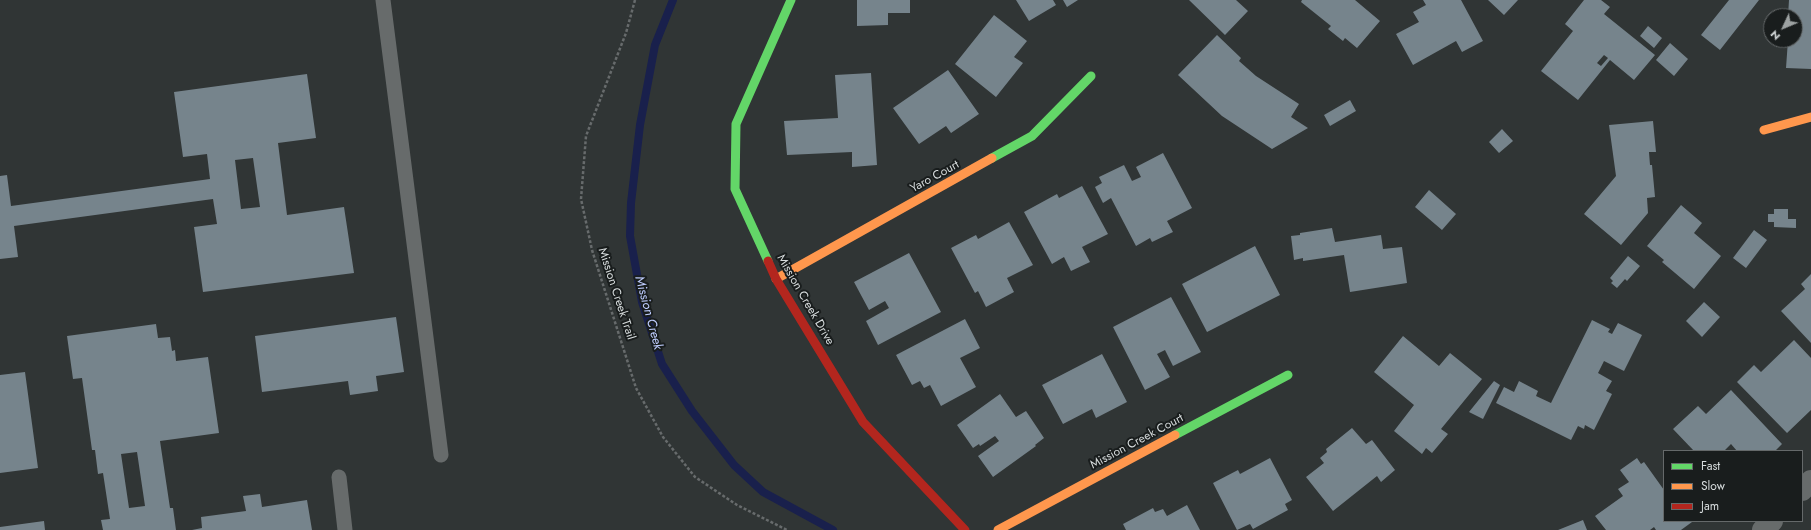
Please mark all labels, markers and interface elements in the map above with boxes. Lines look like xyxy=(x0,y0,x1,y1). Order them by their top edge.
north arrow xyxy=(1763,8,1803,48)
text: N xyxy=(1766,27,1784,44)
street label: Yaro Court xyxy=(908,158,962,196)
street label: Mission Creek Trail xyxy=(594,246,638,342)
street label: Mission Creek Drive xyxy=(773,252,837,348)
water label: Mission Creek xyxy=(631,274,665,352)
street label: Mission Creek Court xyxy=(1088,411,1186,473)
legend xyxy=(1663,450,1803,522)
text: Fast xyxy=(1701,457,1720,475)
text: Slow xyxy=(1701,477,1725,495)
text: Jam xyxy=(1701,497,1719,515)

